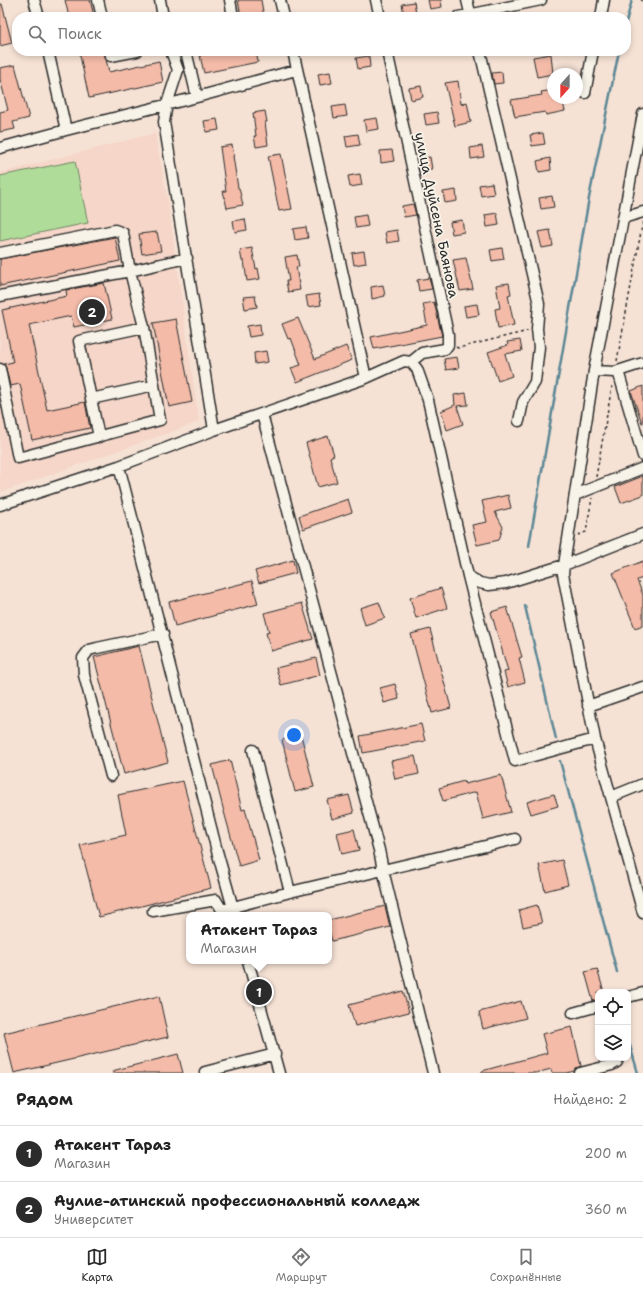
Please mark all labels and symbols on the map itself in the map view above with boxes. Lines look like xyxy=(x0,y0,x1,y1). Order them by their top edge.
north arrow xyxy=(547,68,583,104)
street label: улица Дуйсена Баянова xyxy=(411,130,463,300)
pin: 2 xyxy=(79,297,105,327)
your location xyxy=(284,725,304,745)
pin: 1 xyxy=(246,977,272,1007)

